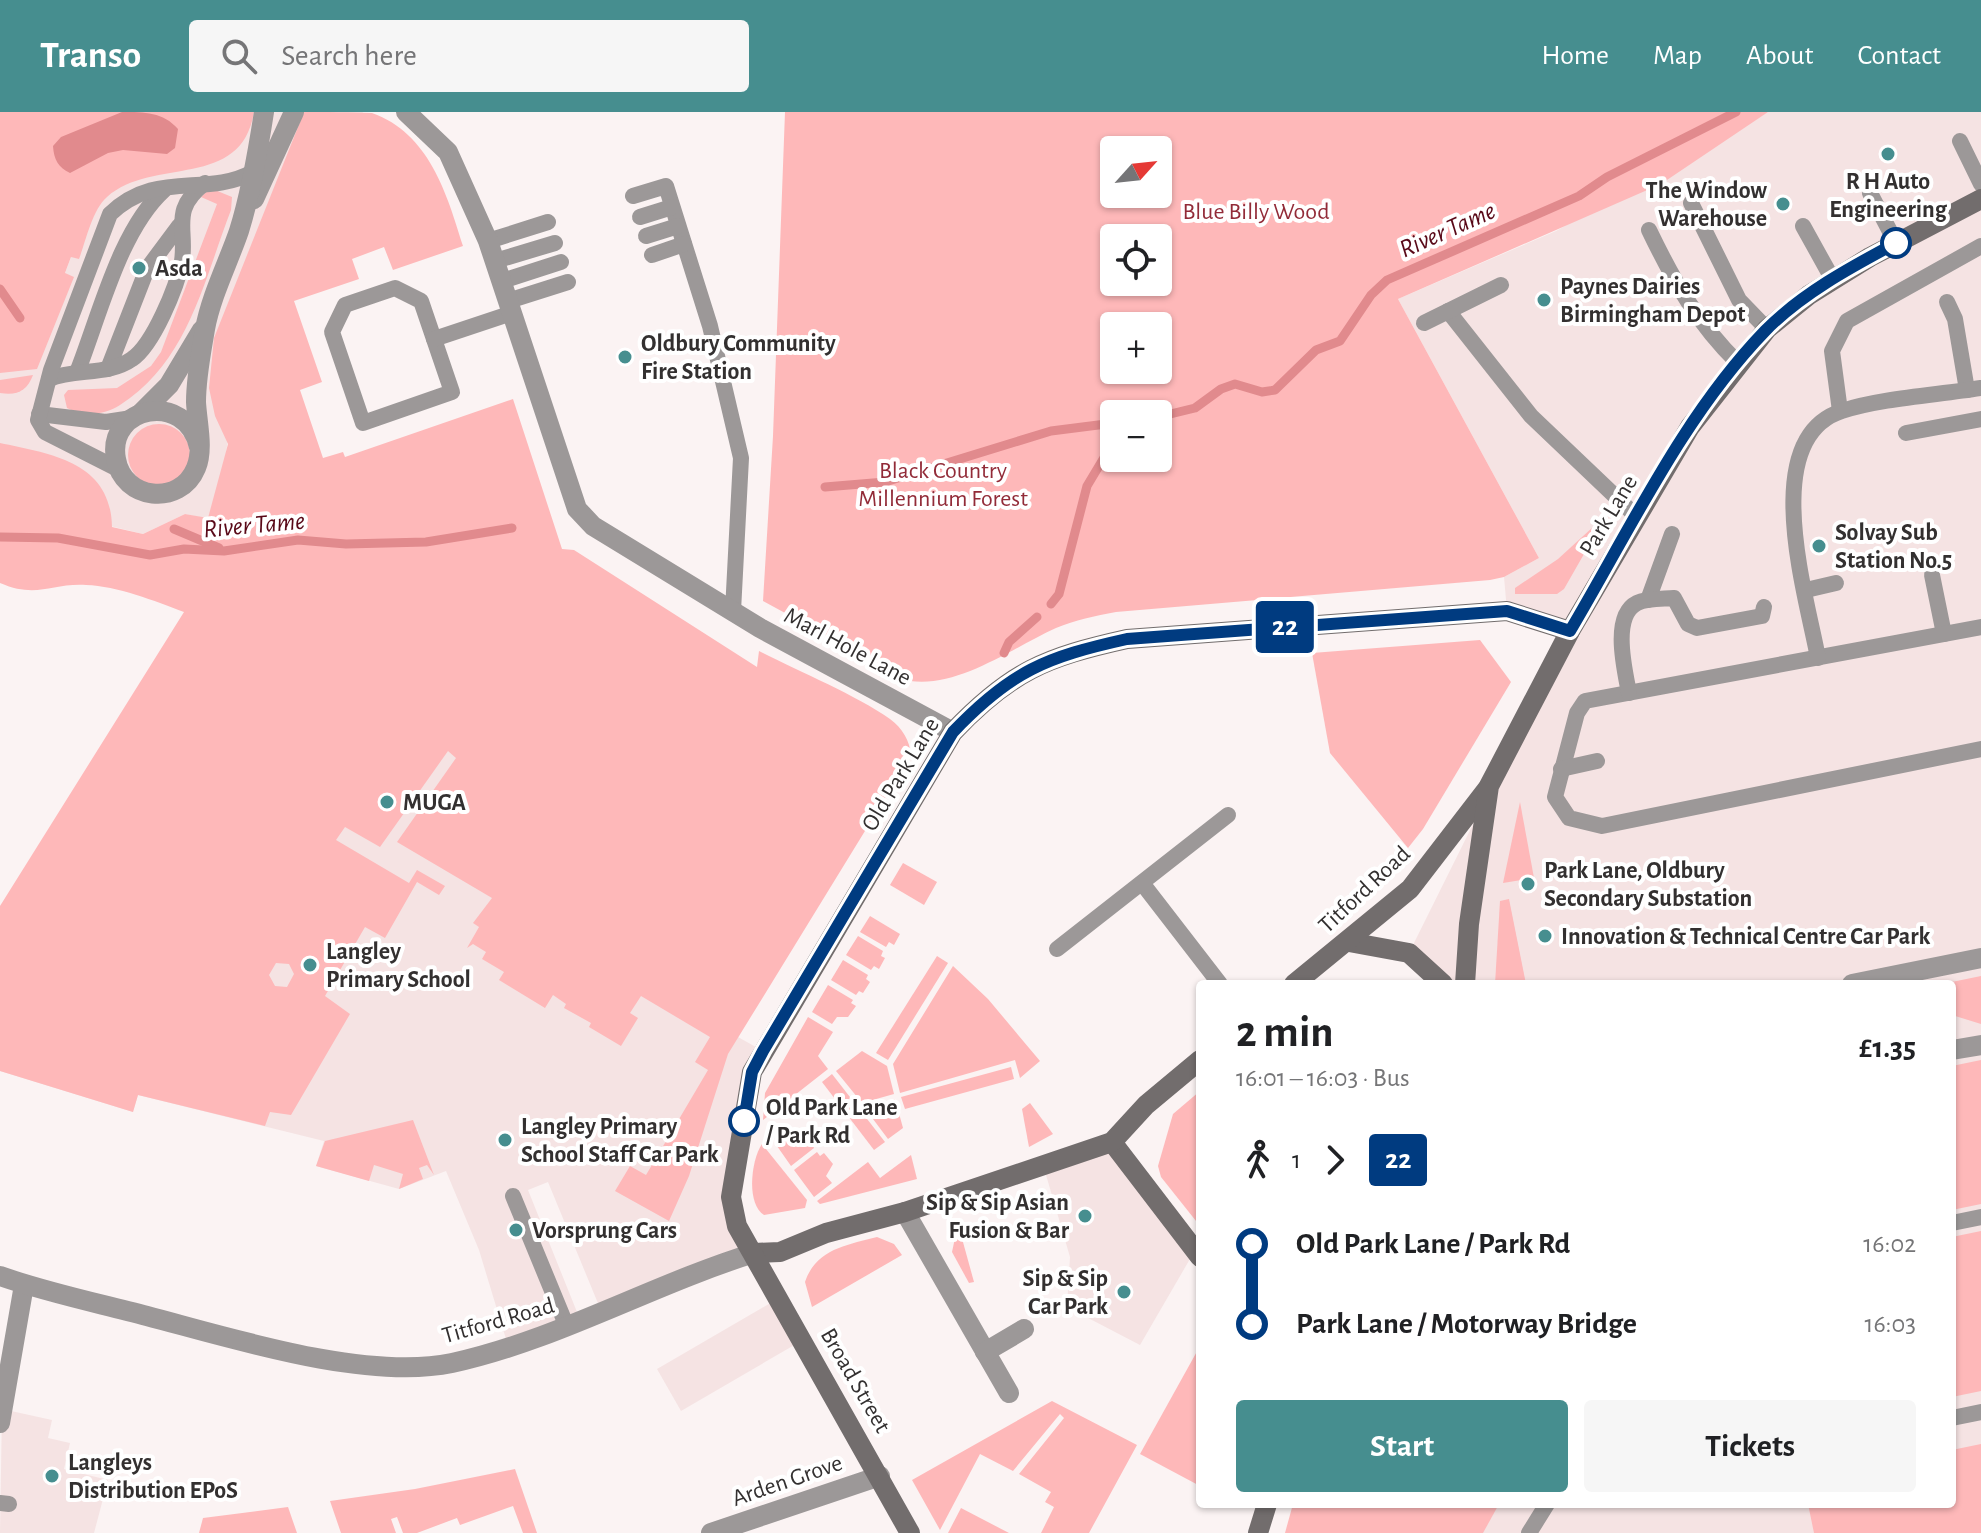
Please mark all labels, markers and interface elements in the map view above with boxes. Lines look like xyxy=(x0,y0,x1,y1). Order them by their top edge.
search box xyxy=(189,20,749,92)
icon: search xyxy=(217,34,261,78)
text: Transo xyxy=(40,37,141,75)
text: Search here xyxy=(281,41,417,71)
text: Home xyxy=(1542,42,1609,70)
text: Map xyxy=(1653,42,1702,70)
text: About xyxy=(1746,42,1814,70)
text: Contact xyxy=(1858,42,1941,70)
north arrow xyxy=(1100,136,1172,208)
map controls xyxy=(1100,136,1172,472)
marker: R H Auto Engineering xyxy=(1879,145,1897,163)
place label: R H Auto Engineering xyxy=(1829,170,1948,222)
place label: The Window Warehouse xyxy=(1646,179,1767,231)
marker: The Window Warehouse xyxy=(1774,195,1792,213)
water label: River Tame xyxy=(1395,197,1499,263)
park label: Blue Billy Wood xyxy=(1182,200,1330,224)
button: locate xyxy=(1100,224,1172,296)
unlabelled marker xyxy=(1881,228,1911,258)
place label: Asda xyxy=(155,257,203,281)
marker: Asda xyxy=(130,259,148,277)
place label: Paynes Dairies Birmingham Depot xyxy=(1560,275,1745,327)
marker: Paynes Dairies Birmingham Depot xyxy=(1535,291,1553,309)
button: + xyxy=(1100,312,1172,384)
place label: Oldbury Community Fire Station xyxy=(641,332,836,384)
marker: Oldbury Community Fire Station xyxy=(616,348,634,366)
button: − xyxy=(1100,400,1172,472)
park label: Black Country Millennium Forest xyxy=(858,459,1028,511)
street label: Park Lane xyxy=(1575,471,1642,560)
water label: River Tame xyxy=(202,508,306,542)
place label: Solvay Sub Station No.5 xyxy=(1835,521,1952,573)
marker: Solvay Sub Station No.5 xyxy=(1810,537,1828,555)
line badge: 22 xyxy=(1249,601,1321,653)
street label: Marl Hole Lane xyxy=(780,603,915,690)
text: 22 xyxy=(1272,613,1298,641)
street label: Old Park Lane xyxy=(858,714,944,835)
place label: MUGA xyxy=(403,791,467,815)
marker: MUGA xyxy=(378,793,396,811)
street label: Titford Road xyxy=(1314,842,1415,938)
place label: Park Lane, Oldbury Secondary Substation xyxy=(1544,859,1752,911)
marker: Park Lane, Oldbury Secondary Substation xyxy=(1519,875,1537,893)
place label: Innovation & Technical Centre Car Park xyxy=(1561,925,1930,949)
marker: Innovation & Technical Centre Car Park xyxy=(1536,927,1554,945)
place label: Langley Primary School xyxy=(326,940,471,992)
marker: Langley Primary School xyxy=(301,956,319,974)
text: 2 min xyxy=(1236,1011,1334,1055)
text: £1.35 xyxy=(1859,1033,1916,1063)
text: 16:01 – 16:03 · Bus xyxy=(1236,1065,1410,1091)
place label: Old Park Lane / Park Rd xyxy=(765,1096,898,1148)
marker: Old Park Lane / Park Rd xyxy=(729,1106,759,1136)
place label: Langley Primary School Staff Car Park xyxy=(521,1115,719,1167)
marker: Langley Primary School Staff Car Park xyxy=(496,1131,514,1149)
icon: walk xyxy=(1236,1138,1280,1182)
icon: forward xyxy=(1313,1138,1357,1182)
text: 22 xyxy=(1385,1146,1411,1174)
text: 1 xyxy=(1292,1147,1301,1173)
place label: Sip & Sip Asian Fusion & Bar xyxy=(926,1191,1070,1243)
marker: Sip & Sip Asian Fusion & Bar xyxy=(1076,1207,1094,1225)
place label: Vorsprung Cars xyxy=(532,1219,677,1243)
marker: Vorsprung Cars xyxy=(507,1221,525,1239)
text: Old Park Lane / Park Rd xyxy=(1296,1229,1570,1259)
text: 16:02 xyxy=(1863,1231,1916,1257)
place label: Sip & Sip Car Park xyxy=(1023,1267,1108,1319)
marker: Sip & Sip Car Park xyxy=(1115,1283,1133,1301)
street label: Titford Road xyxy=(439,1294,557,1348)
text: Park Lane / Motorway Bridge xyxy=(1296,1309,1637,1339)
text: 16:03 xyxy=(1864,1311,1916,1337)
street label: Broad Street xyxy=(816,1324,895,1437)
button: Start xyxy=(1236,1400,1568,1492)
button: Tickets xyxy=(1584,1400,1916,1492)
place label: Langleys Distribution EPoS xyxy=(68,1451,238,1503)
street label: Arden Grove xyxy=(729,1451,846,1511)
marker: Langleys Distribution EPoS xyxy=(43,1467,61,1485)

